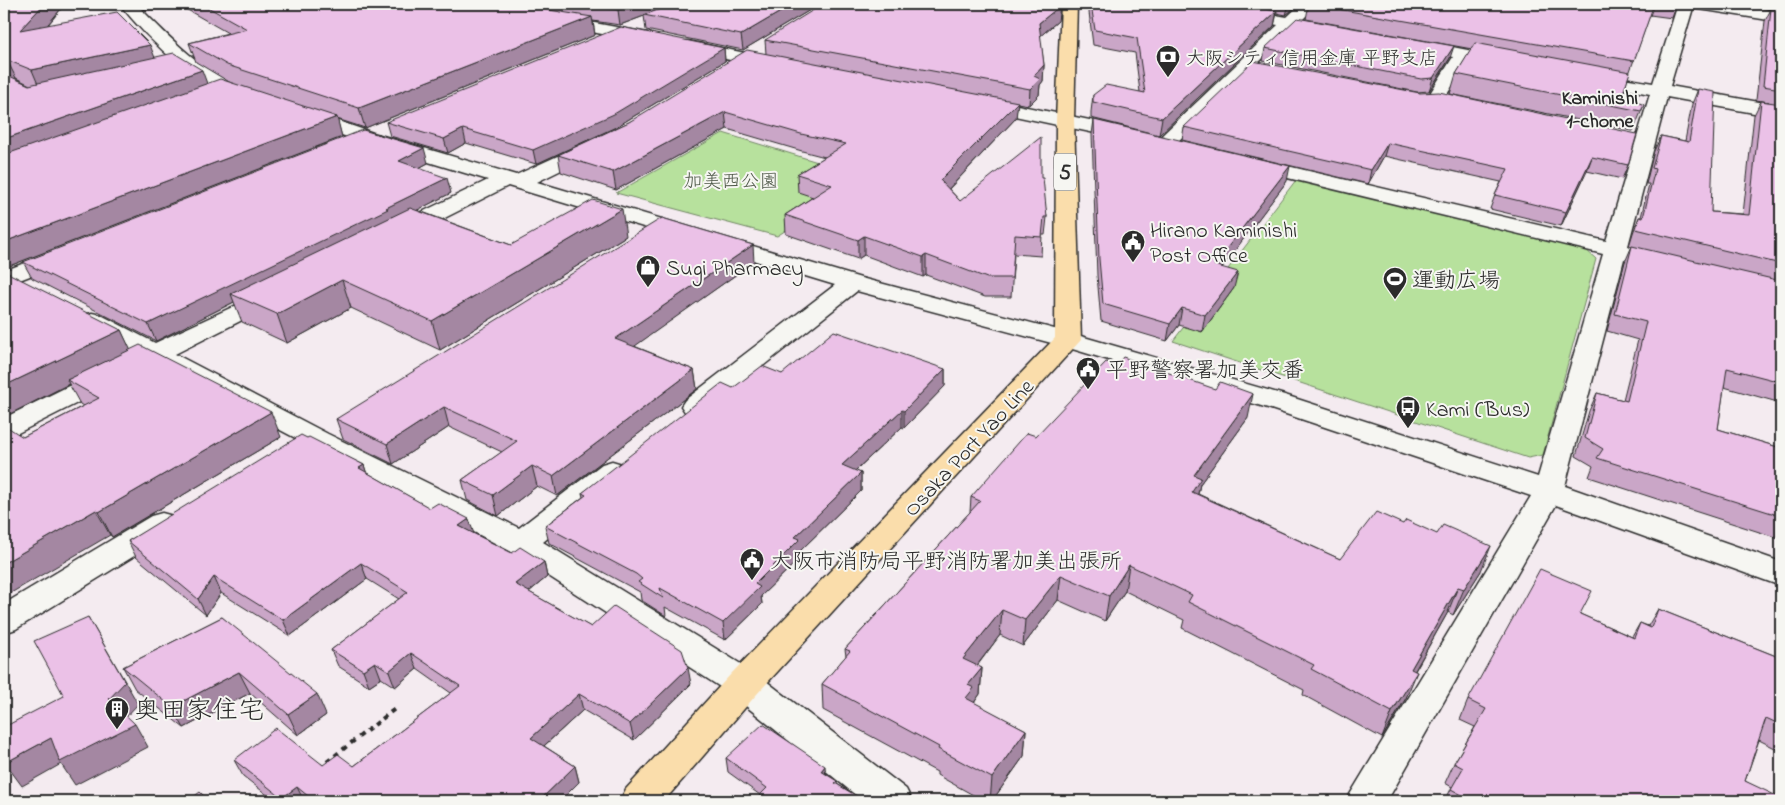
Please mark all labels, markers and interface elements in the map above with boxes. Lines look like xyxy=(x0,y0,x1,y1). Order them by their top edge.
bank icon: 大阪シティ信用金庫 平野支店 xyxy=(1155,44,1181,78)
place label: 大阪シティ信用金庫 平野支店 xyxy=(1186,46,1438,73)
district label: Kaminishi 1-chome xyxy=(1562,85,1639,137)
road number: 5 xyxy=(1054,154,1076,190)
park label: 加美西公園 xyxy=(683,169,779,196)
place label: Hirano Kaminishi Post Office xyxy=(1150,216,1297,273)
public building icon: Hirano Kaminishi Post Office xyxy=(1120,229,1146,263)
shop icon: Sugi Pharmacy xyxy=(635,254,661,288)
place label: Sugi Pharmacy xyxy=(666,254,804,287)
sports icon: 運動広場 xyxy=(1382,266,1408,300)
place label: 運動広場 xyxy=(1412,266,1500,298)
public building icon: 平野警察署加美交番 xyxy=(1075,356,1101,390)
place label: 平野警察署加美交番 xyxy=(1106,356,1304,388)
street label: Osaka Port Yao Line xyxy=(898,373,1043,525)
bus stop icon: Kami (Bus) xyxy=(1395,395,1421,429)
place label: Kami (Bus) xyxy=(1426,395,1529,427)
public building icon: 大阪市消防局平野消防署加美出張所 xyxy=(739,547,765,581)
place label: 大阪市消防局平野消防署加美出張所 xyxy=(770,547,1122,579)
place label: 奥田家住宅 xyxy=(134,693,264,731)
building icon: 奥田家住宅 xyxy=(104,696,130,730)

